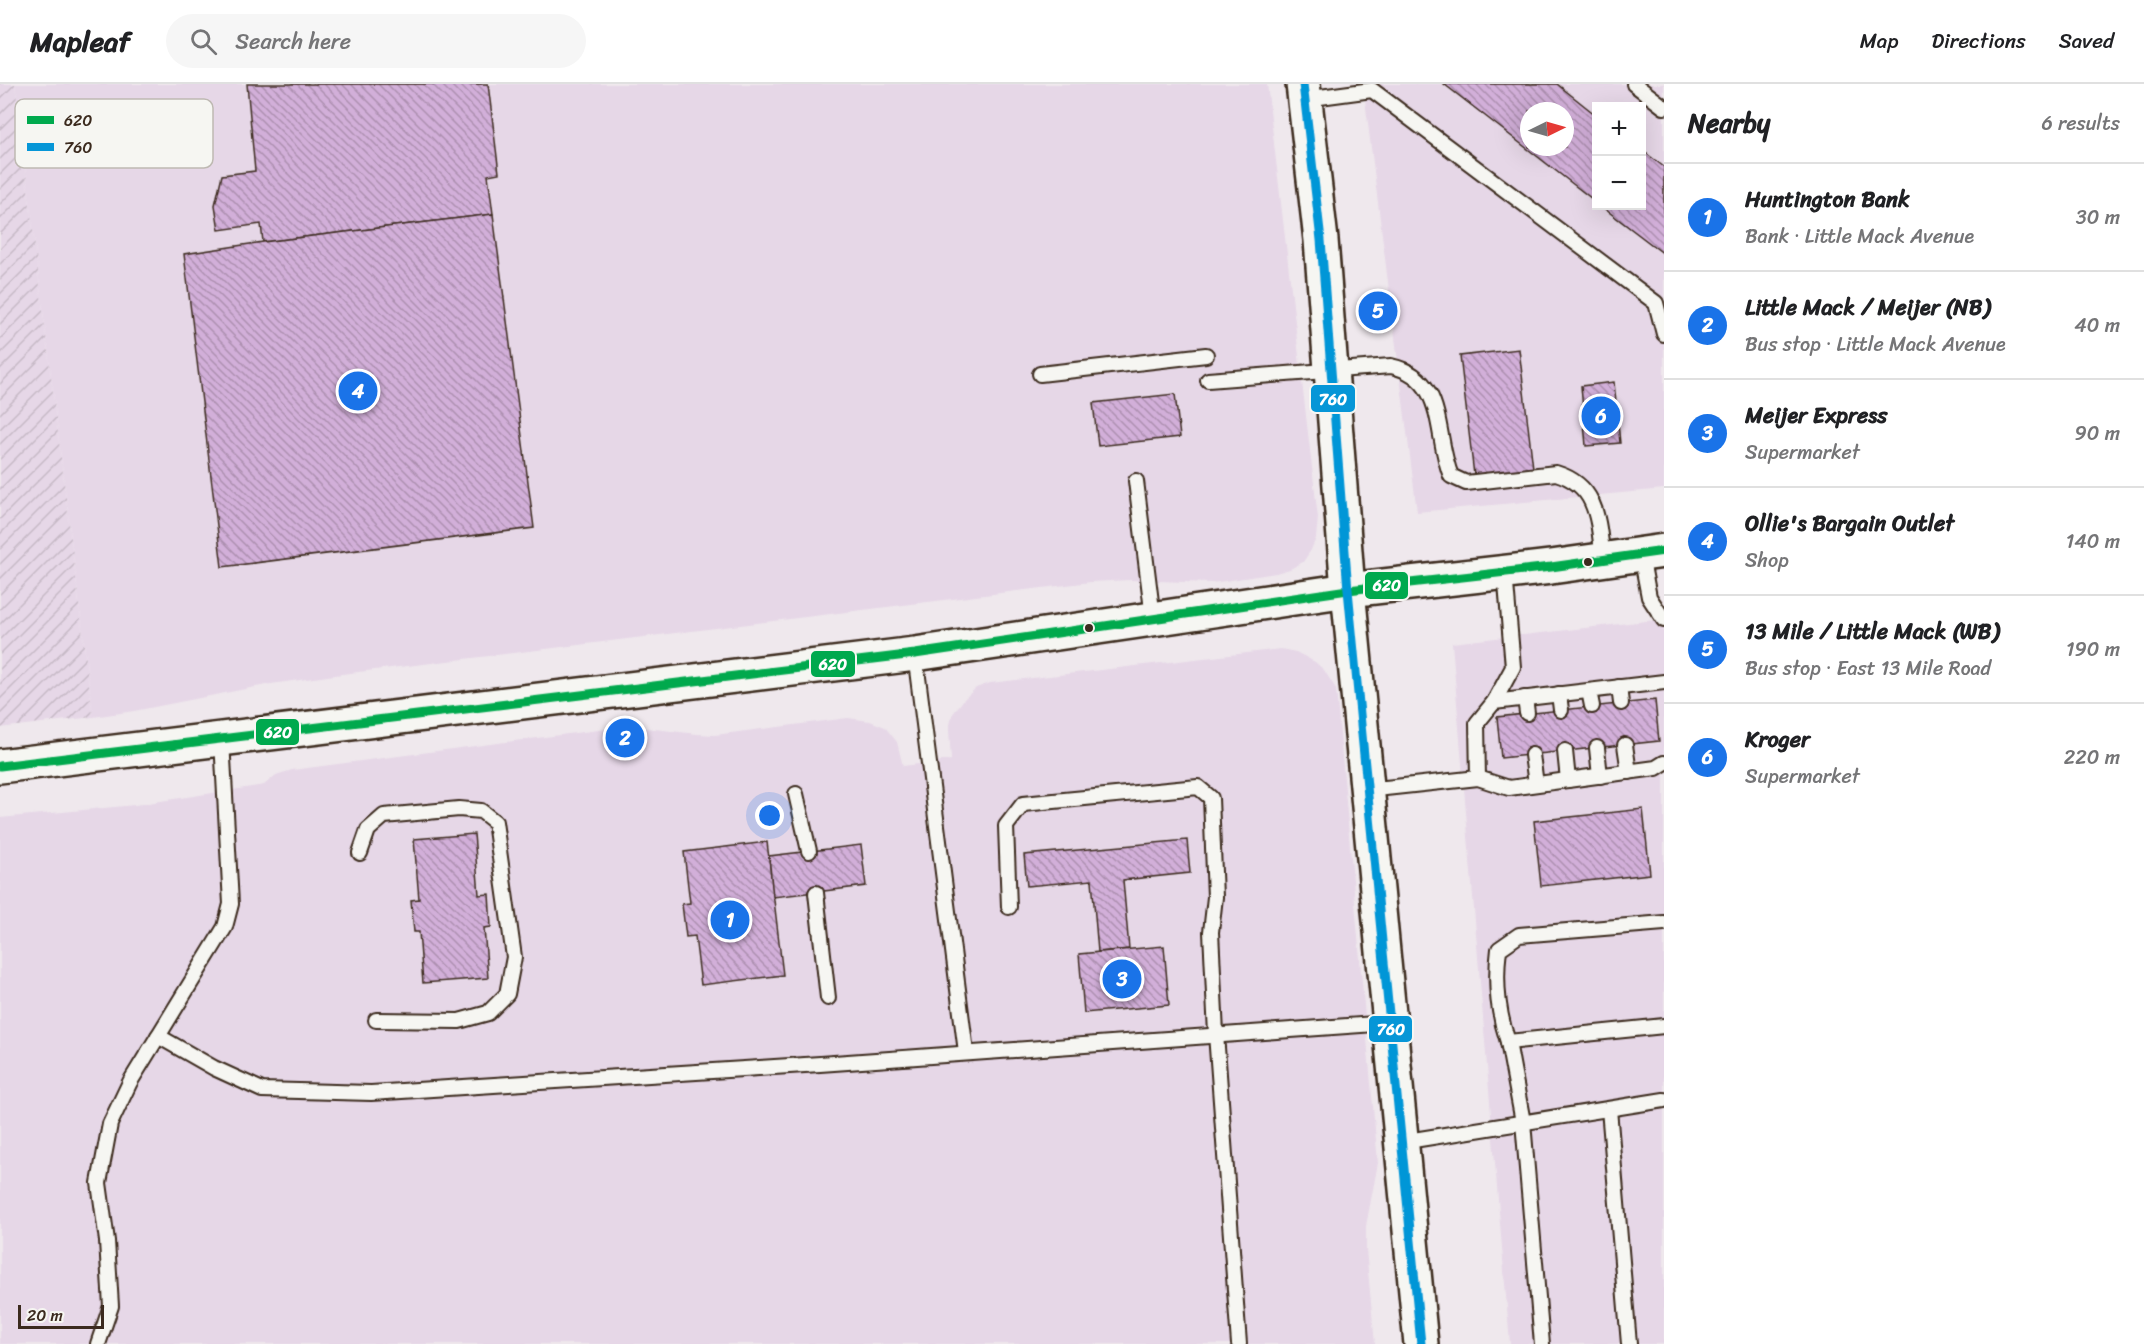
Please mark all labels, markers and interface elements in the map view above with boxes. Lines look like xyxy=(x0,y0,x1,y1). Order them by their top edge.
search box xyxy=(166,14,586,68)
text: Mapleaf xyxy=(30,17,130,66)
text: Search here xyxy=(235,22,351,61)
text: Map xyxy=(1860,22,1898,60)
text: Directions xyxy=(1931,22,2026,60)
text: Saved xyxy=(2059,22,2114,60)
icon: search xyxy=(187,25,220,58)
legend xyxy=(15,99,213,168)
text: Nearby xyxy=(1688,100,1770,146)
north arrow xyxy=(1520,102,1574,156)
map controls xyxy=(1592,102,1646,210)
button: + xyxy=(1592,102,1646,156)
text: 620 xyxy=(64,106,92,135)
text: 6 results xyxy=(2041,106,2120,141)
text: 760 xyxy=(64,133,92,162)
button: − xyxy=(1592,156,1646,210)
text: Huntington Bank xyxy=(1745,180,1910,219)
text: 1 xyxy=(1703,200,1712,235)
text: 30 m xyxy=(2076,200,2120,235)
text: Bank · Little Mack Avenue xyxy=(1745,219,1974,254)
pin: 5 xyxy=(1358,288,1398,334)
text: Little Mack / Meijer (NB) xyxy=(1745,288,1990,327)
text: 2 xyxy=(1702,308,1713,343)
text: 40 m xyxy=(2074,308,2120,343)
text: Bus stop · Little Mack Avenue xyxy=(1745,327,2006,362)
pin: 4 xyxy=(338,368,378,414)
line badge: 760 xyxy=(1310,384,1356,413)
text: 760 xyxy=(1319,385,1347,414)
pin: 6 xyxy=(1582,394,1620,438)
text: Meijer Express xyxy=(1745,396,1887,435)
text: 3 xyxy=(1702,416,1713,451)
text: 90 m xyxy=(2075,416,2120,451)
text: Supermarket xyxy=(1745,435,1860,470)
text: Ollie's Bargain Outlet xyxy=(1745,504,1954,543)
text: 4 xyxy=(1701,524,1714,559)
text: 140 m xyxy=(2066,524,2120,559)
text: Shop xyxy=(1745,543,1789,578)
unlabelled marker xyxy=(1582,556,1594,568)
line badge: 620 xyxy=(1364,571,1409,600)
text: 620 xyxy=(1372,571,1401,600)
text: 13 Mile / Little Mack (WB) xyxy=(1745,612,1999,651)
unlabelled marker xyxy=(1083,622,1095,634)
text: 5 xyxy=(1701,632,1714,667)
text: 190 m xyxy=(2066,632,2120,667)
line badge: 620 xyxy=(810,650,856,678)
text: 620 xyxy=(818,650,847,679)
text: Bus stop · East 13 Mile Road xyxy=(1745,651,1991,686)
pin: 2 xyxy=(606,716,644,760)
line badge: 620 xyxy=(255,718,300,746)
text: 620 xyxy=(263,718,292,747)
text: Kroger xyxy=(1745,720,1810,759)
text: 6 xyxy=(1702,740,1713,775)
text: 220 m xyxy=(2064,740,2120,775)
text: Supermarket xyxy=(1745,759,1860,794)
your location xyxy=(755,801,784,830)
pin: 1 xyxy=(710,898,750,942)
pin: 3 xyxy=(1102,956,1142,1002)
line badge: 760 xyxy=(1368,1015,1413,1043)
text: 760 xyxy=(1377,1015,1405,1044)
text: 20 m xyxy=(27,1301,63,1330)
scale bar xyxy=(18,1302,104,1330)

